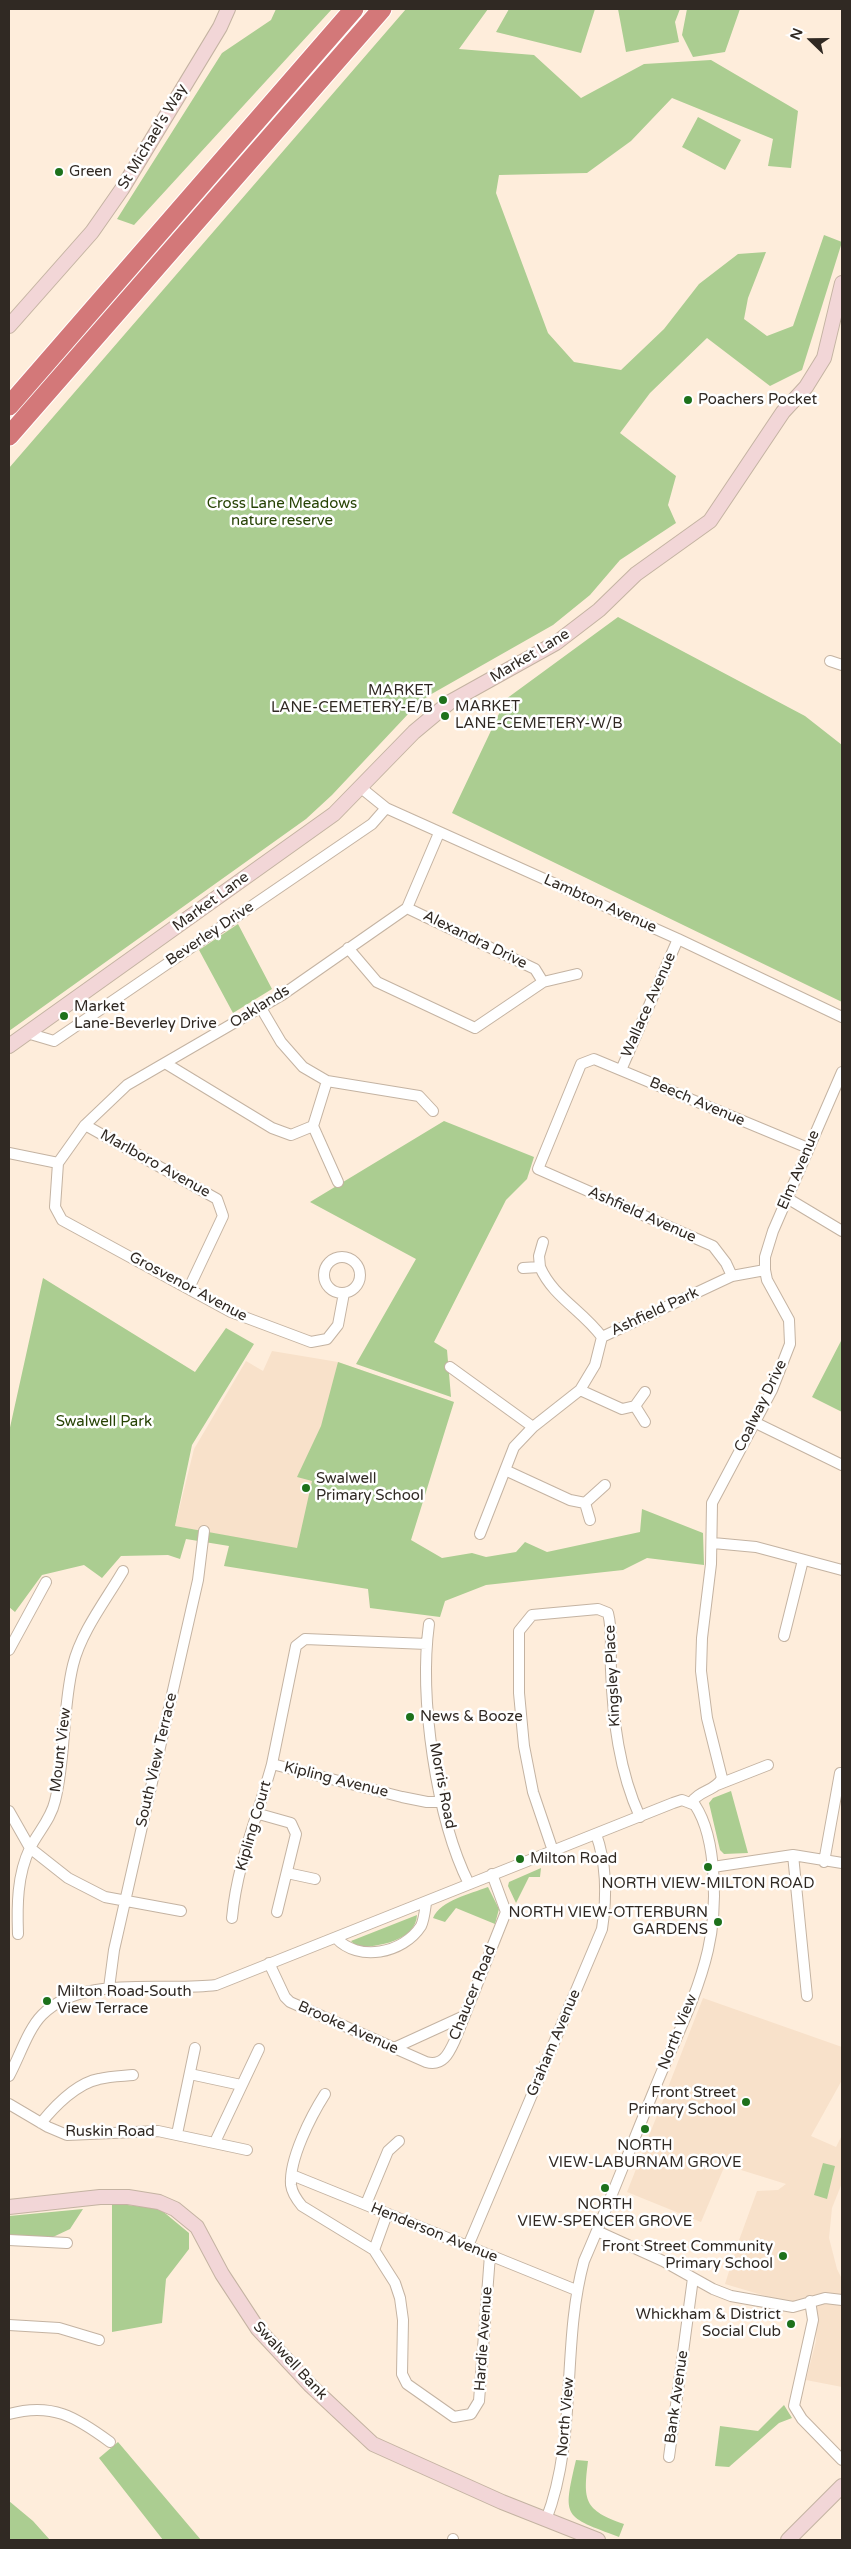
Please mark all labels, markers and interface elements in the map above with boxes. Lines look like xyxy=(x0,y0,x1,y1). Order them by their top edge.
north arrow xyxy=(786,15,836,65)
text: N xyxy=(787,26,807,43)
street label: St Michael's Way xyxy=(114,81,192,193)
place label: Green xyxy=(69,163,112,181)
marker: Green xyxy=(53,166,65,178)
place label: Poachers Pocket xyxy=(698,391,817,409)
marker: Poachers Pocket xyxy=(682,394,694,406)
park label: Cross Lane Meadows nature reserve xyxy=(207,495,357,530)
street label: Market Lane xyxy=(487,625,573,687)
place label: MARKET LANE-CEMETERY-E/B xyxy=(271,682,433,717)
marker: MARKET LANE-CEMETERY-E/B xyxy=(437,694,449,706)
place label: MARKET LANE-CEMETERY-W/B xyxy=(455,698,623,733)
marker: MARKET LANE-CEMETERY-W/B xyxy=(439,710,451,722)
street label: Market Lane xyxy=(169,868,253,936)
street label: Lambton Avenue xyxy=(541,871,659,937)
street label: Beverley Drive xyxy=(163,898,257,970)
street label: Alexandra Drive xyxy=(420,907,530,973)
street label: Wallace Avenue xyxy=(618,950,680,1060)
street label: Oaklands xyxy=(227,982,293,1032)
place label: Market Lane-Beverley Drive xyxy=(74,998,217,1033)
marker: Market Lane-Beverley Drive xyxy=(58,1010,70,1022)
street label: Beech Avenue xyxy=(647,1074,747,1130)
street label: Marlboro Avenue xyxy=(97,1126,213,1202)
street label: Elm Avenue xyxy=(774,1128,824,1212)
street label: Ashfield Avenue xyxy=(585,1183,699,1247)
street label: Grosvenor Avenue xyxy=(126,1248,250,1326)
street label: Ashfield Park xyxy=(608,1284,702,1340)
street label: Coalway Drive xyxy=(731,1357,791,1455)
park label: Swalwell Park xyxy=(56,1413,152,1431)
place label: Swalwell Primary School xyxy=(316,1470,424,1505)
marker: Swalwell Primary School xyxy=(300,1482,312,1494)
street label: Kingsley Place xyxy=(601,1624,625,1728)
street label: South View Terrace xyxy=(133,1691,181,1829)
street label: Mount View xyxy=(47,1707,75,1793)
place label: News & Booze xyxy=(420,1708,523,1726)
marker: News & Booze xyxy=(404,1711,416,1723)
street label: Morris Road xyxy=(425,1741,459,1831)
street label: Kipling Avenue xyxy=(282,1758,390,1802)
street label: Kipling Court xyxy=(233,1779,275,1873)
place label: Milton Road xyxy=(530,1850,617,1868)
marker: Milton Road xyxy=(514,1853,526,1865)
marker: NORTH VIEW-MILTON ROAD xyxy=(702,1861,714,1873)
place label: NORTH VIEW-MILTON ROAD xyxy=(601,1875,815,1893)
place label: NORTH VIEW-OTTERBURN GARDENS xyxy=(508,1904,708,1939)
marker: NORTH VIEW-OTTERBURN GARDENS xyxy=(712,1916,724,1928)
street label: Chaucer Road xyxy=(446,1943,500,2043)
place label: Milton Road-South View Terrace xyxy=(57,1983,192,2018)
street label: Graham Avenue xyxy=(523,1987,585,2099)
street label: North View xyxy=(655,1992,701,2072)
marker: Milton Road-South View Terrace xyxy=(41,1995,53,2007)
street label: Brooke Avenue xyxy=(295,1998,401,2058)
place label: Front Street Primary School xyxy=(628,2084,736,2119)
marker: Front Street Primary School xyxy=(740,2096,752,2108)
street label: Ruskin Road xyxy=(65,2123,155,2141)
marker: NORTH VIEW-LABURNAM GROVE xyxy=(639,2123,651,2135)
place label: NORTH VIEW-LABURNAM GROVE xyxy=(548,2137,742,2172)
marker: NORTH VIEW-SPENCER GROVE xyxy=(599,2182,611,2194)
place label: NORTH VIEW-SPENCER GROVE xyxy=(518,2196,692,2231)
street label: Henderson Avenue xyxy=(368,2199,500,2267)
place label: Front Street Community Primary School xyxy=(602,2238,773,2273)
marker: Front Street Community Primary School xyxy=(777,2250,789,2262)
street label: Hardie Avenue xyxy=(471,2286,497,2392)
place label: Whickham & District Social Club xyxy=(636,2306,781,2341)
street label: Swalwell Bank xyxy=(249,2318,331,2404)
marker: Whickham & District Social Club xyxy=(785,2318,797,2330)
street label: Bank Avenue xyxy=(662,2349,692,2445)
street label: North View xyxy=(554,2376,578,2458)

